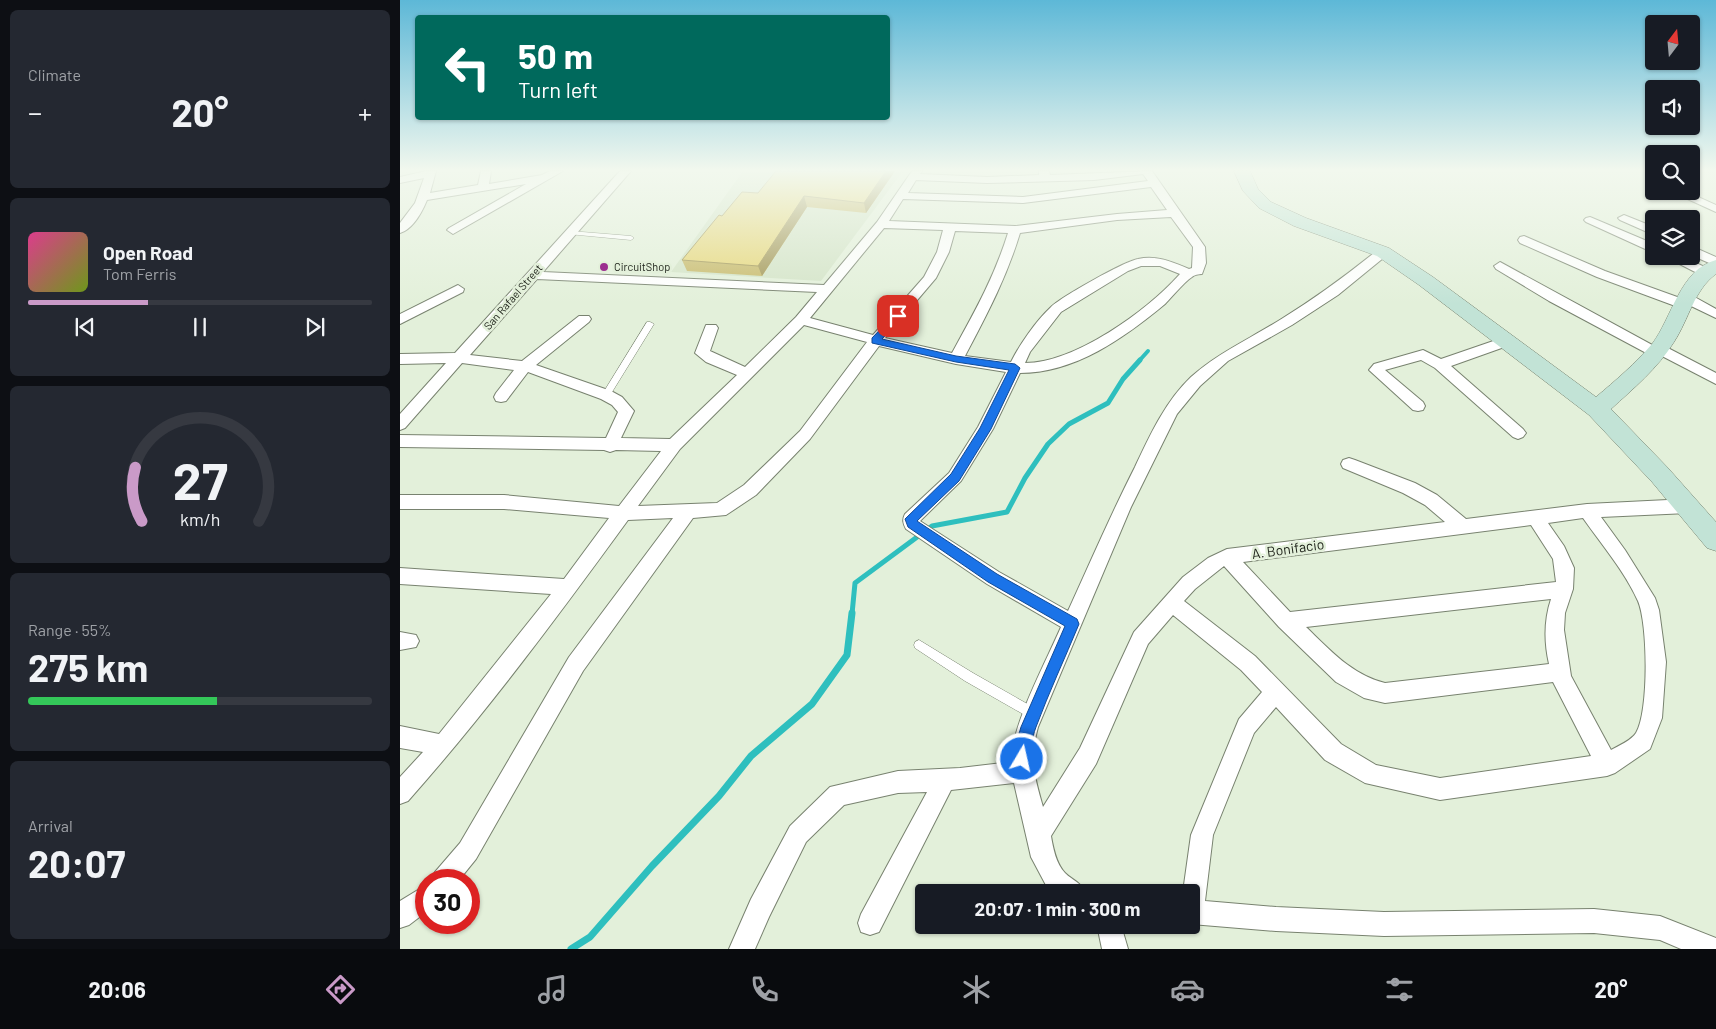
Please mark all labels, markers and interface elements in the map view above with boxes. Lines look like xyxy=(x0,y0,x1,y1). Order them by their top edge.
north arrow xyxy=(1645,15,1700,70)
map controls xyxy=(1645,15,1700,265)
text: 50 m xyxy=(518,34,593,76)
icon: left xyxy=(435,35,500,100)
text: Climate xyxy=(28,65,81,84)
text: Turn left xyxy=(518,76,598,102)
button: sound xyxy=(1645,80,1700,135)
text: 20° xyxy=(171,89,229,135)
text: − xyxy=(28,95,42,129)
text: + xyxy=(358,95,372,129)
button: search xyxy=(1645,145,1700,200)
button: layers xyxy=(1645,210,1700,265)
text: Open Road xyxy=(103,241,193,264)
place label: CircuitShop xyxy=(614,260,670,273)
street label: San Rafael Street xyxy=(481,261,545,332)
marker: CircuitShop xyxy=(598,261,610,273)
text: Tom Ferris xyxy=(103,264,177,283)
pin xyxy=(877,295,919,337)
icon: arrive xyxy=(884,302,912,330)
icon: previous xyxy=(71,313,99,341)
icon: pause xyxy=(186,313,214,341)
icon: next xyxy=(301,313,329,341)
text: 27 xyxy=(173,448,228,510)
text: km/h xyxy=(180,508,220,530)
street label: A. Bonifacio xyxy=(1251,535,1325,562)
text: Range · 55% xyxy=(28,620,111,639)
text: 275 km xyxy=(28,644,148,690)
position arrow xyxy=(995,732,1047,784)
text: Arrival xyxy=(28,816,73,835)
text: 20:07 xyxy=(28,840,125,886)
speed limit sign: 30 xyxy=(415,869,480,934)
text: 20:07 · 1 min · 300 m xyxy=(975,897,1141,920)
icon: directions xyxy=(323,972,358,1007)
icon: music xyxy=(535,972,570,1007)
icon: phone xyxy=(747,972,782,1007)
icon: climate xyxy=(959,972,994,1007)
icon: car xyxy=(1170,972,1205,1007)
icon: filters xyxy=(1382,972,1417,1007)
text: 20:06 xyxy=(88,976,146,1002)
text: 20° xyxy=(1594,976,1628,1002)

